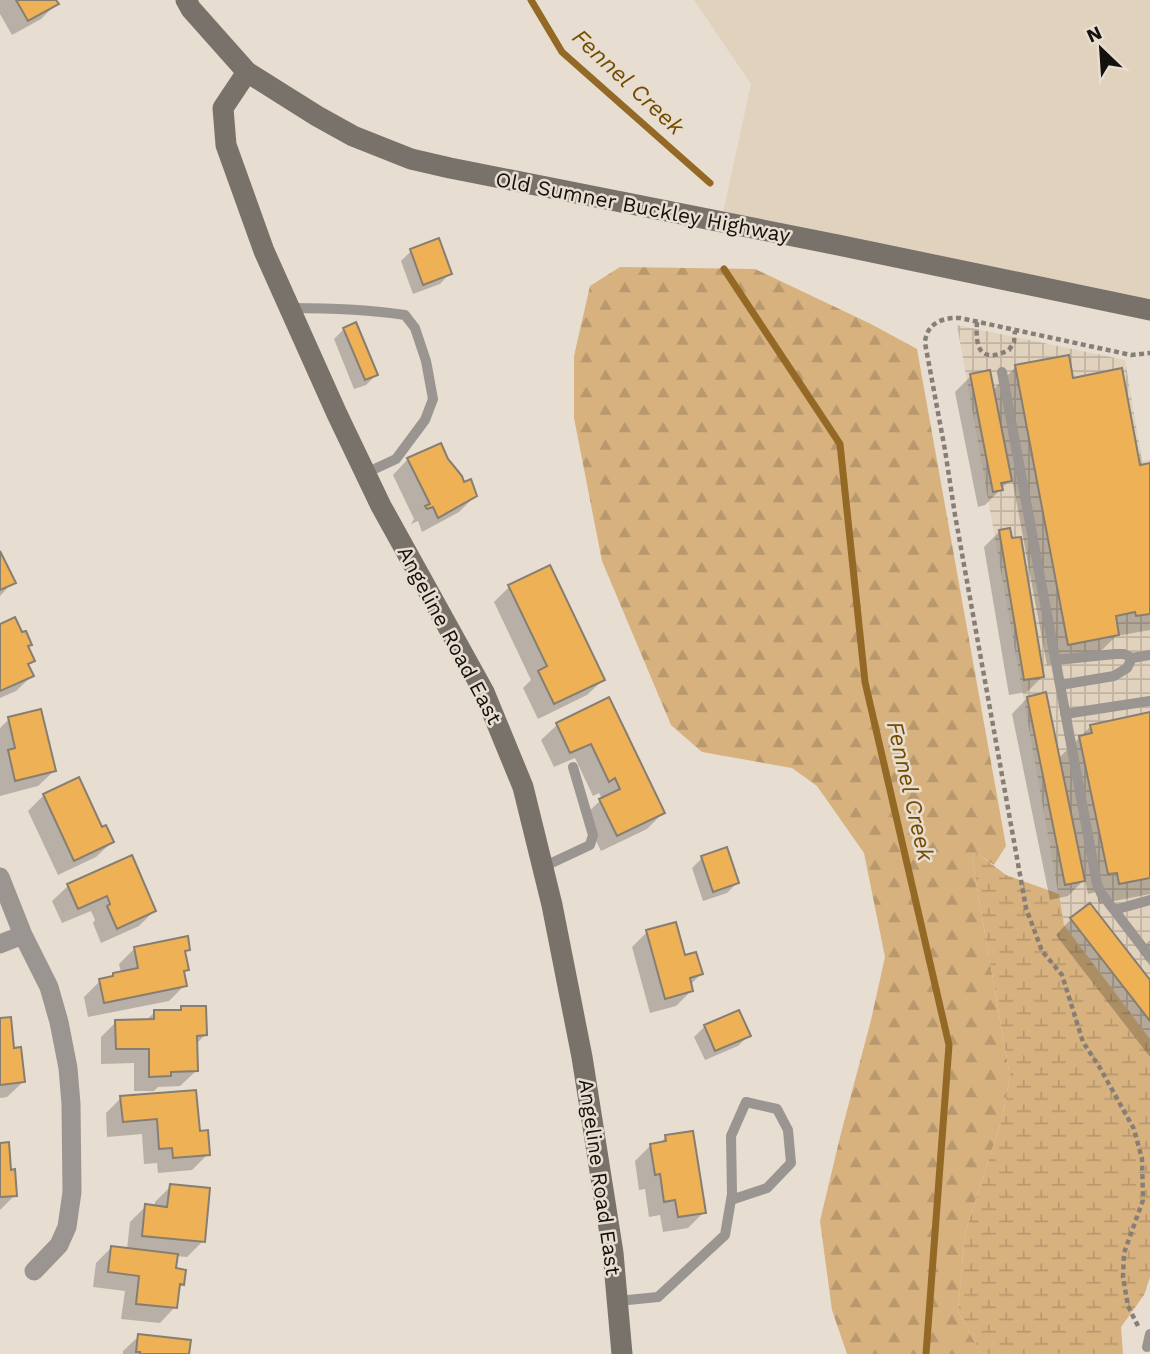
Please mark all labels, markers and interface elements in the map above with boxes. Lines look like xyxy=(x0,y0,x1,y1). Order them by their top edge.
north arrow xyxy=(1066,14,1136,84)
text: N xyxy=(1083,21,1105,47)
water label: Fennel Creek xyxy=(567,23,690,142)
street label: Old Sumner Buckley Highway xyxy=(494,166,793,248)
street label: Angeline Road East xyxy=(392,542,508,728)
water label: Fennel Creek xyxy=(881,718,940,865)
street label: Angeline Road East xyxy=(574,1077,626,1277)

